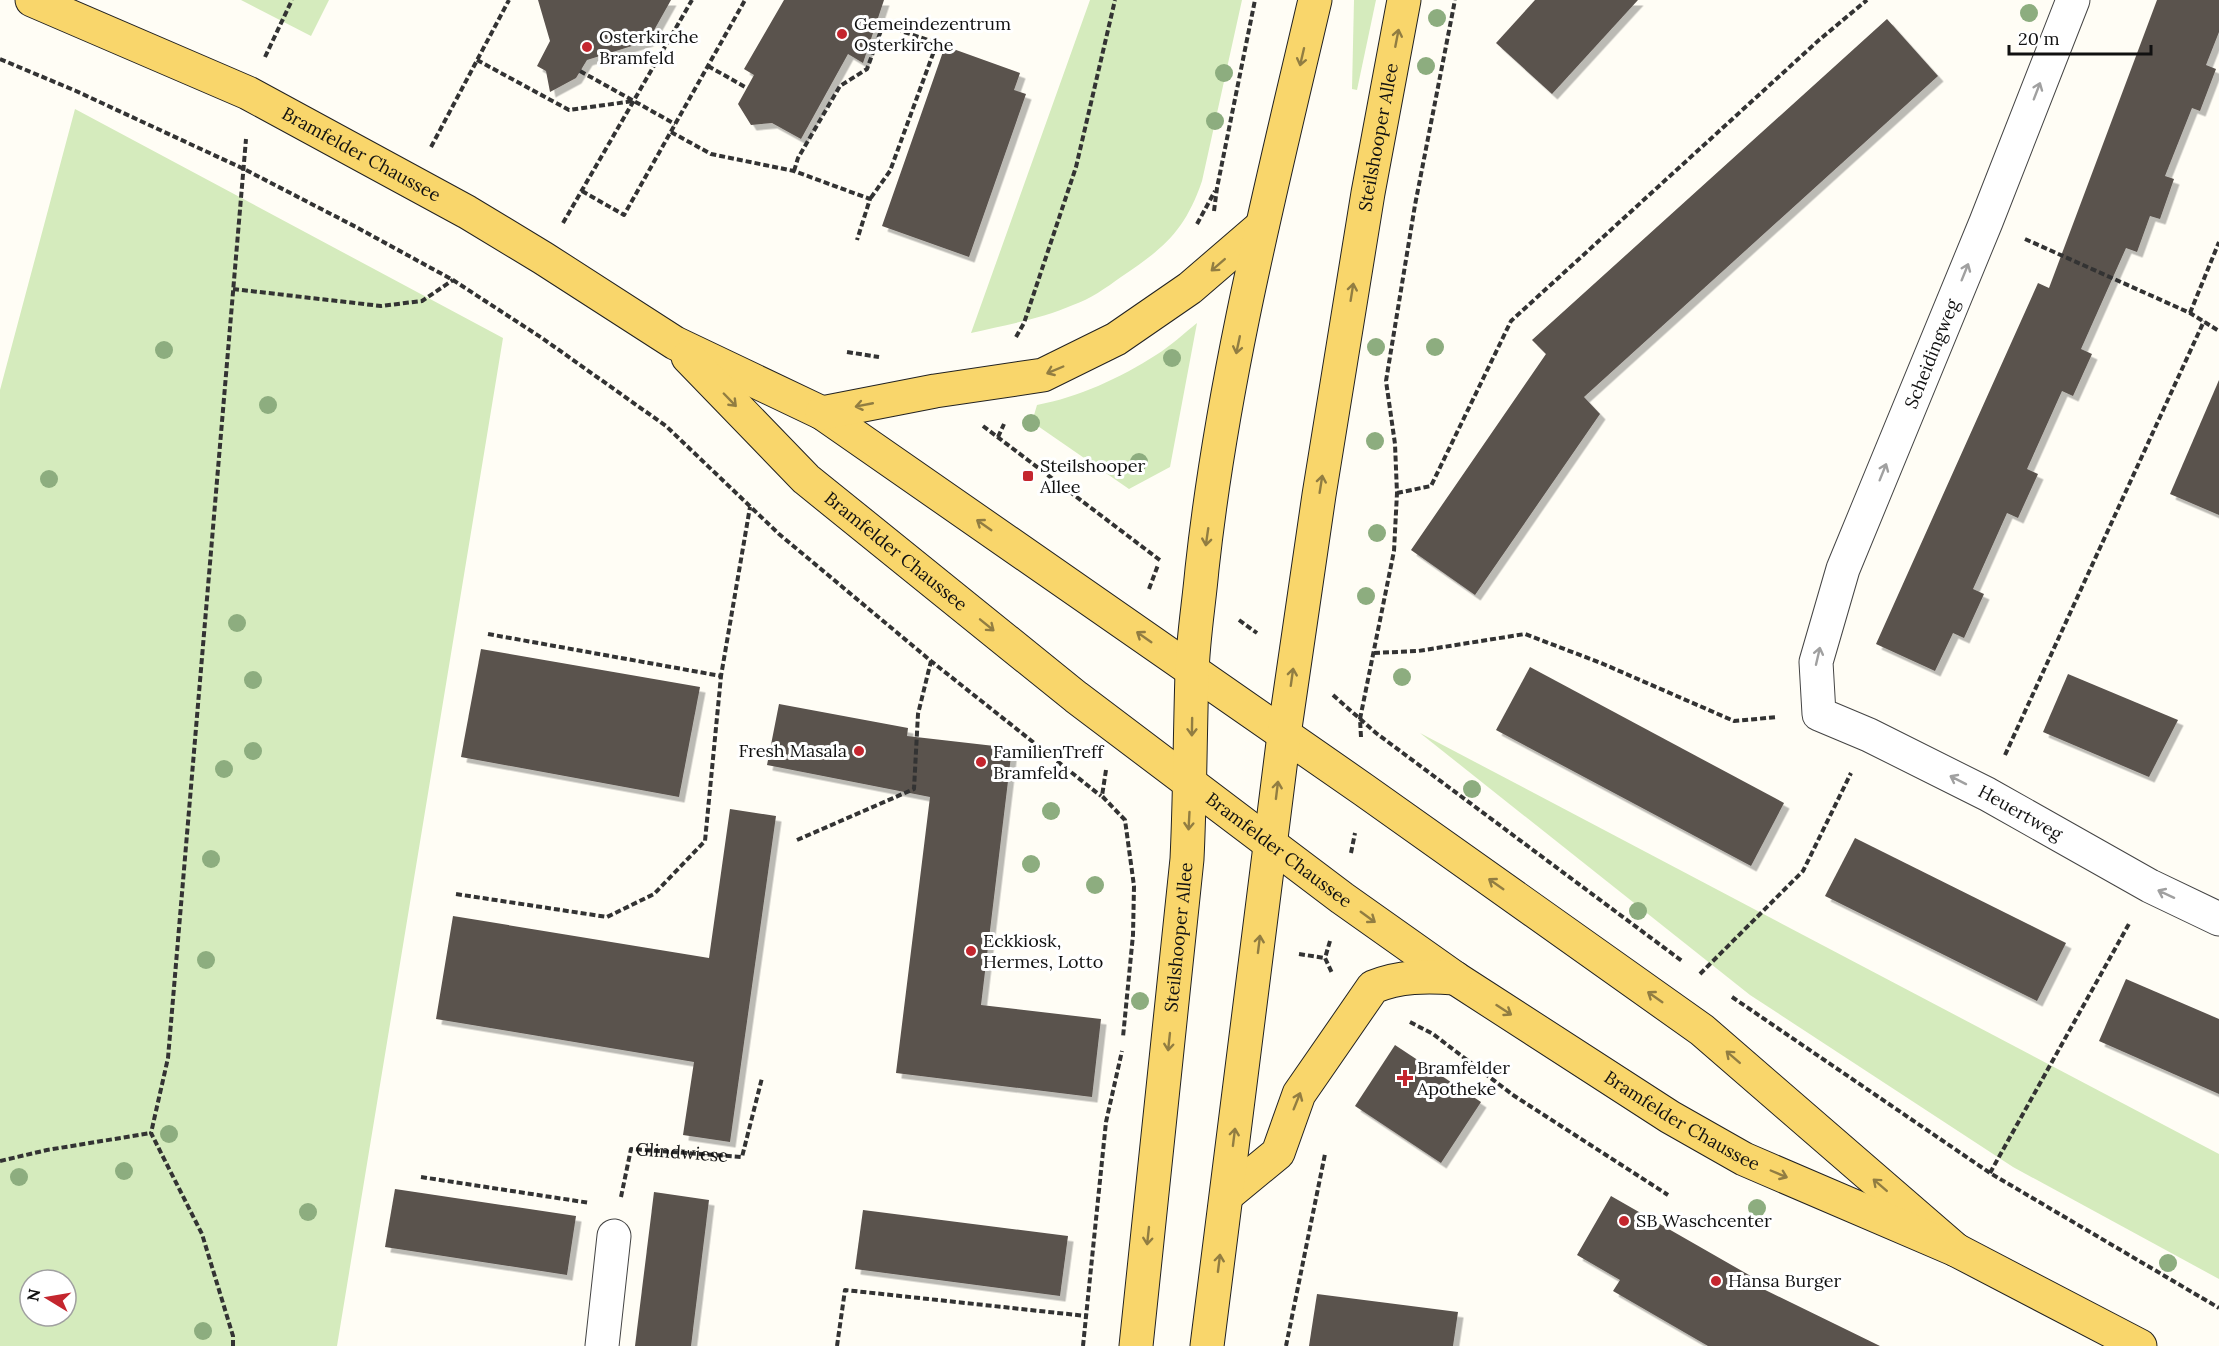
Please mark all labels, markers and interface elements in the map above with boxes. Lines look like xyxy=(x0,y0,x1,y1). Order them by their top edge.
place label: Gemeindezentrum Osterkirche xyxy=(854,12,1011,56)
scale bar xyxy=(2009,18,2152,56)
place label: Osterkirche Bramfeld xyxy=(599,25,699,69)
marker: Gemeindezentrum Osterkirche xyxy=(835,27,849,41)
text: 20 m xyxy=(2018,27,2060,50)
one-way arrow xyxy=(1392,28,1403,48)
marker: Osterkirche Bramfeld xyxy=(580,40,594,54)
one-way arrow xyxy=(1295,47,1307,66)
street label: Steilshooper Allee xyxy=(1353,61,1403,213)
one-way arrow xyxy=(2032,82,2043,101)
street label: Bramfelder Chaussee xyxy=(278,102,445,207)
one-way arrow xyxy=(1211,258,1226,272)
one-way arrow xyxy=(1960,264,1971,282)
one-way arrow xyxy=(1347,282,1358,302)
street label: Scheidingweg xyxy=(1899,295,1964,412)
one-way arrow xyxy=(1231,335,1243,354)
one-way arrow xyxy=(1047,365,1065,376)
one-way arrow xyxy=(723,393,737,408)
one-way arrow xyxy=(854,399,874,410)
place label: Steilshooper Allee xyxy=(1039,454,1145,498)
one-way arrow xyxy=(1878,463,1889,482)
marker: Steilshooper Allee xyxy=(1021,469,1035,483)
one-way arrow xyxy=(1315,475,1326,494)
street label: Bramfelder Chaussee xyxy=(820,486,972,616)
one-way arrow xyxy=(977,519,993,531)
one-way arrow xyxy=(1201,527,1212,547)
one-way arrow xyxy=(979,619,995,632)
one-way arrow xyxy=(1136,631,1153,643)
one-way arrow xyxy=(1813,646,1825,665)
one-way arrow xyxy=(1287,668,1298,687)
one-way arrow xyxy=(1186,716,1198,736)
place label: Fresh Masala xyxy=(738,739,847,762)
place label: FamilienTreff Bramfeld xyxy=(993,740,1105,784)
marker: Fresh Masala xyxy=(852,744,866,758)
marker: FamilienTreff Bramfeld xyxy=(974,755,988,769)
one-way arrow xyxy=(1950,774,1968,785)
one-way arrow xyxy=(1272,780,1283,800)
street label: Heuertweg xyxy=(1975,780,2068,846)
street label: Bramfelder Chaussee xyxy=(1201,787,1357,913)
one-way arrow xyxy=(1183,811,1194,831)
street label: Steilshooper Allee xyxy=(1159,861,1198,1013)
one-way arrow xyxy=(1488,878,1504,890)
one-way arrow xyxy=(2158,888,2176,900)
one-way arrow xyxy=(1359,911,1375,923)
place label: Eckkiosk, Hermes, Lotto xyxy=(983,929,1103,973)
one-way arrow xyxy=(1254,935,1265,954)
marker: Eckkiosk, Hermes, Lotto xyxy=(964,944,978,958)
one-way arrow xyxy=(1647,991,1663,1003)
one-way arrow xyxy=(1495,1004,1511,1016)
one-way arrow xyxy=(1163,1032,1174,1052)
one-way arrow xyxy=(1726,1050,1741,1064)
place label: Bramfelder Apotheke xyxy=(1416,1056,1510,1100)
street label: Bramfelder Chaussee xyxy=(1600,1066,1764,1175)
marker: Bramfelder Apotheke xyxy=(1398,1071,1412,1085)
one-way arrow xyxy=(1292,1093,1303,1111)
one-way arrow xyxy=(1229,1128,1240,1148)
street label: Glindwiese xyxy=(635,1137,729,1167)
one-way arrow xyxy=(1769,1169,1787,1180)
one-way arrow xyxy=(1872,1178,1888,1191)
place label: SB Waschcenter xyxy=(1636,1209,1772,1232)
marker: SB Waschcenter xyxy=(1617,1214,1631,1228)
one-way arrow xyxy=(1142,1226,1153,1246)
one-way arrow xyxy=(1213,1254,1224,1274)
north arrow xyxy=(18,1268,78,1328)
place label: Hansa Burger xyxy=(1728,1269,1842,1292)
marker: Hansa Burger xyxy=(1709,1274,1723,1288)
text: N xyxy=(22,1287,44,1303)

